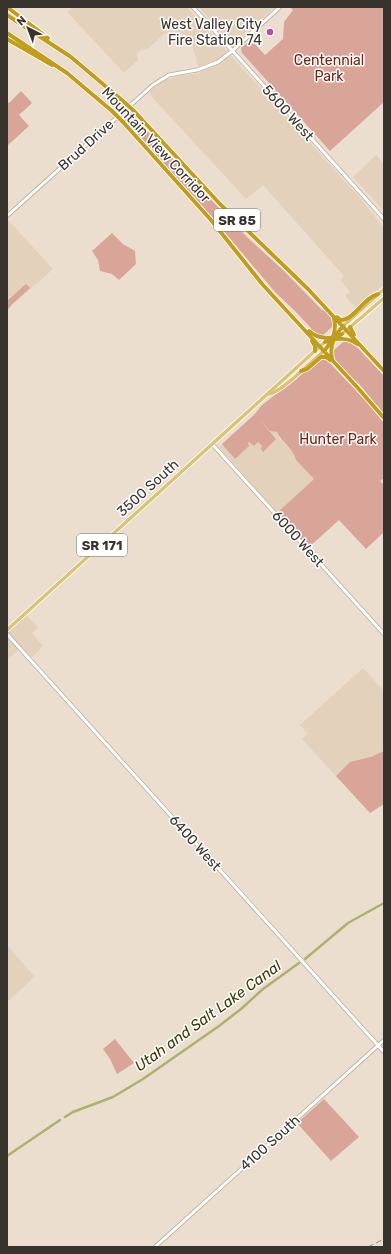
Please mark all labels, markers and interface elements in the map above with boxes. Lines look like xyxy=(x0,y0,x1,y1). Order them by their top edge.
north arrow xyxy=(8,8,48,48)
text: N xyxy=(14,13,29,28)
place label: West Valley City Fire Station 74 xyxy=(160,16,262,49)
marker: West Valley City Fire Station 74 xyxy=(265,27,275,37)
park label: Centennial Park xyxy=(294,52,364,85)
street label: 5600 West xyxy=(259,82,318,145)
street label: Mountain View Corridor xyxy=(98,84,214,207)
street label: Brud Drive xyxy=(55,116,117,174)
road number: SR 85 xyxy=(214,209,260,231)
park label: Hunter Park xyxy=(299,431,378,448)
street label: 3500 South xyxy=(114,456,182,520)
street label: 6000 West xyxy=(268,507,328,571)
road number: SR 171 xyxy=(77,534,127,556)
street label: 6400 West xyxy=(165,811,225,875)
water label: Utah and Salt Lake Canal xyxy=(131,957,285,1075)
street label: 4100 South xyxy=(237,1112,303,1174)

